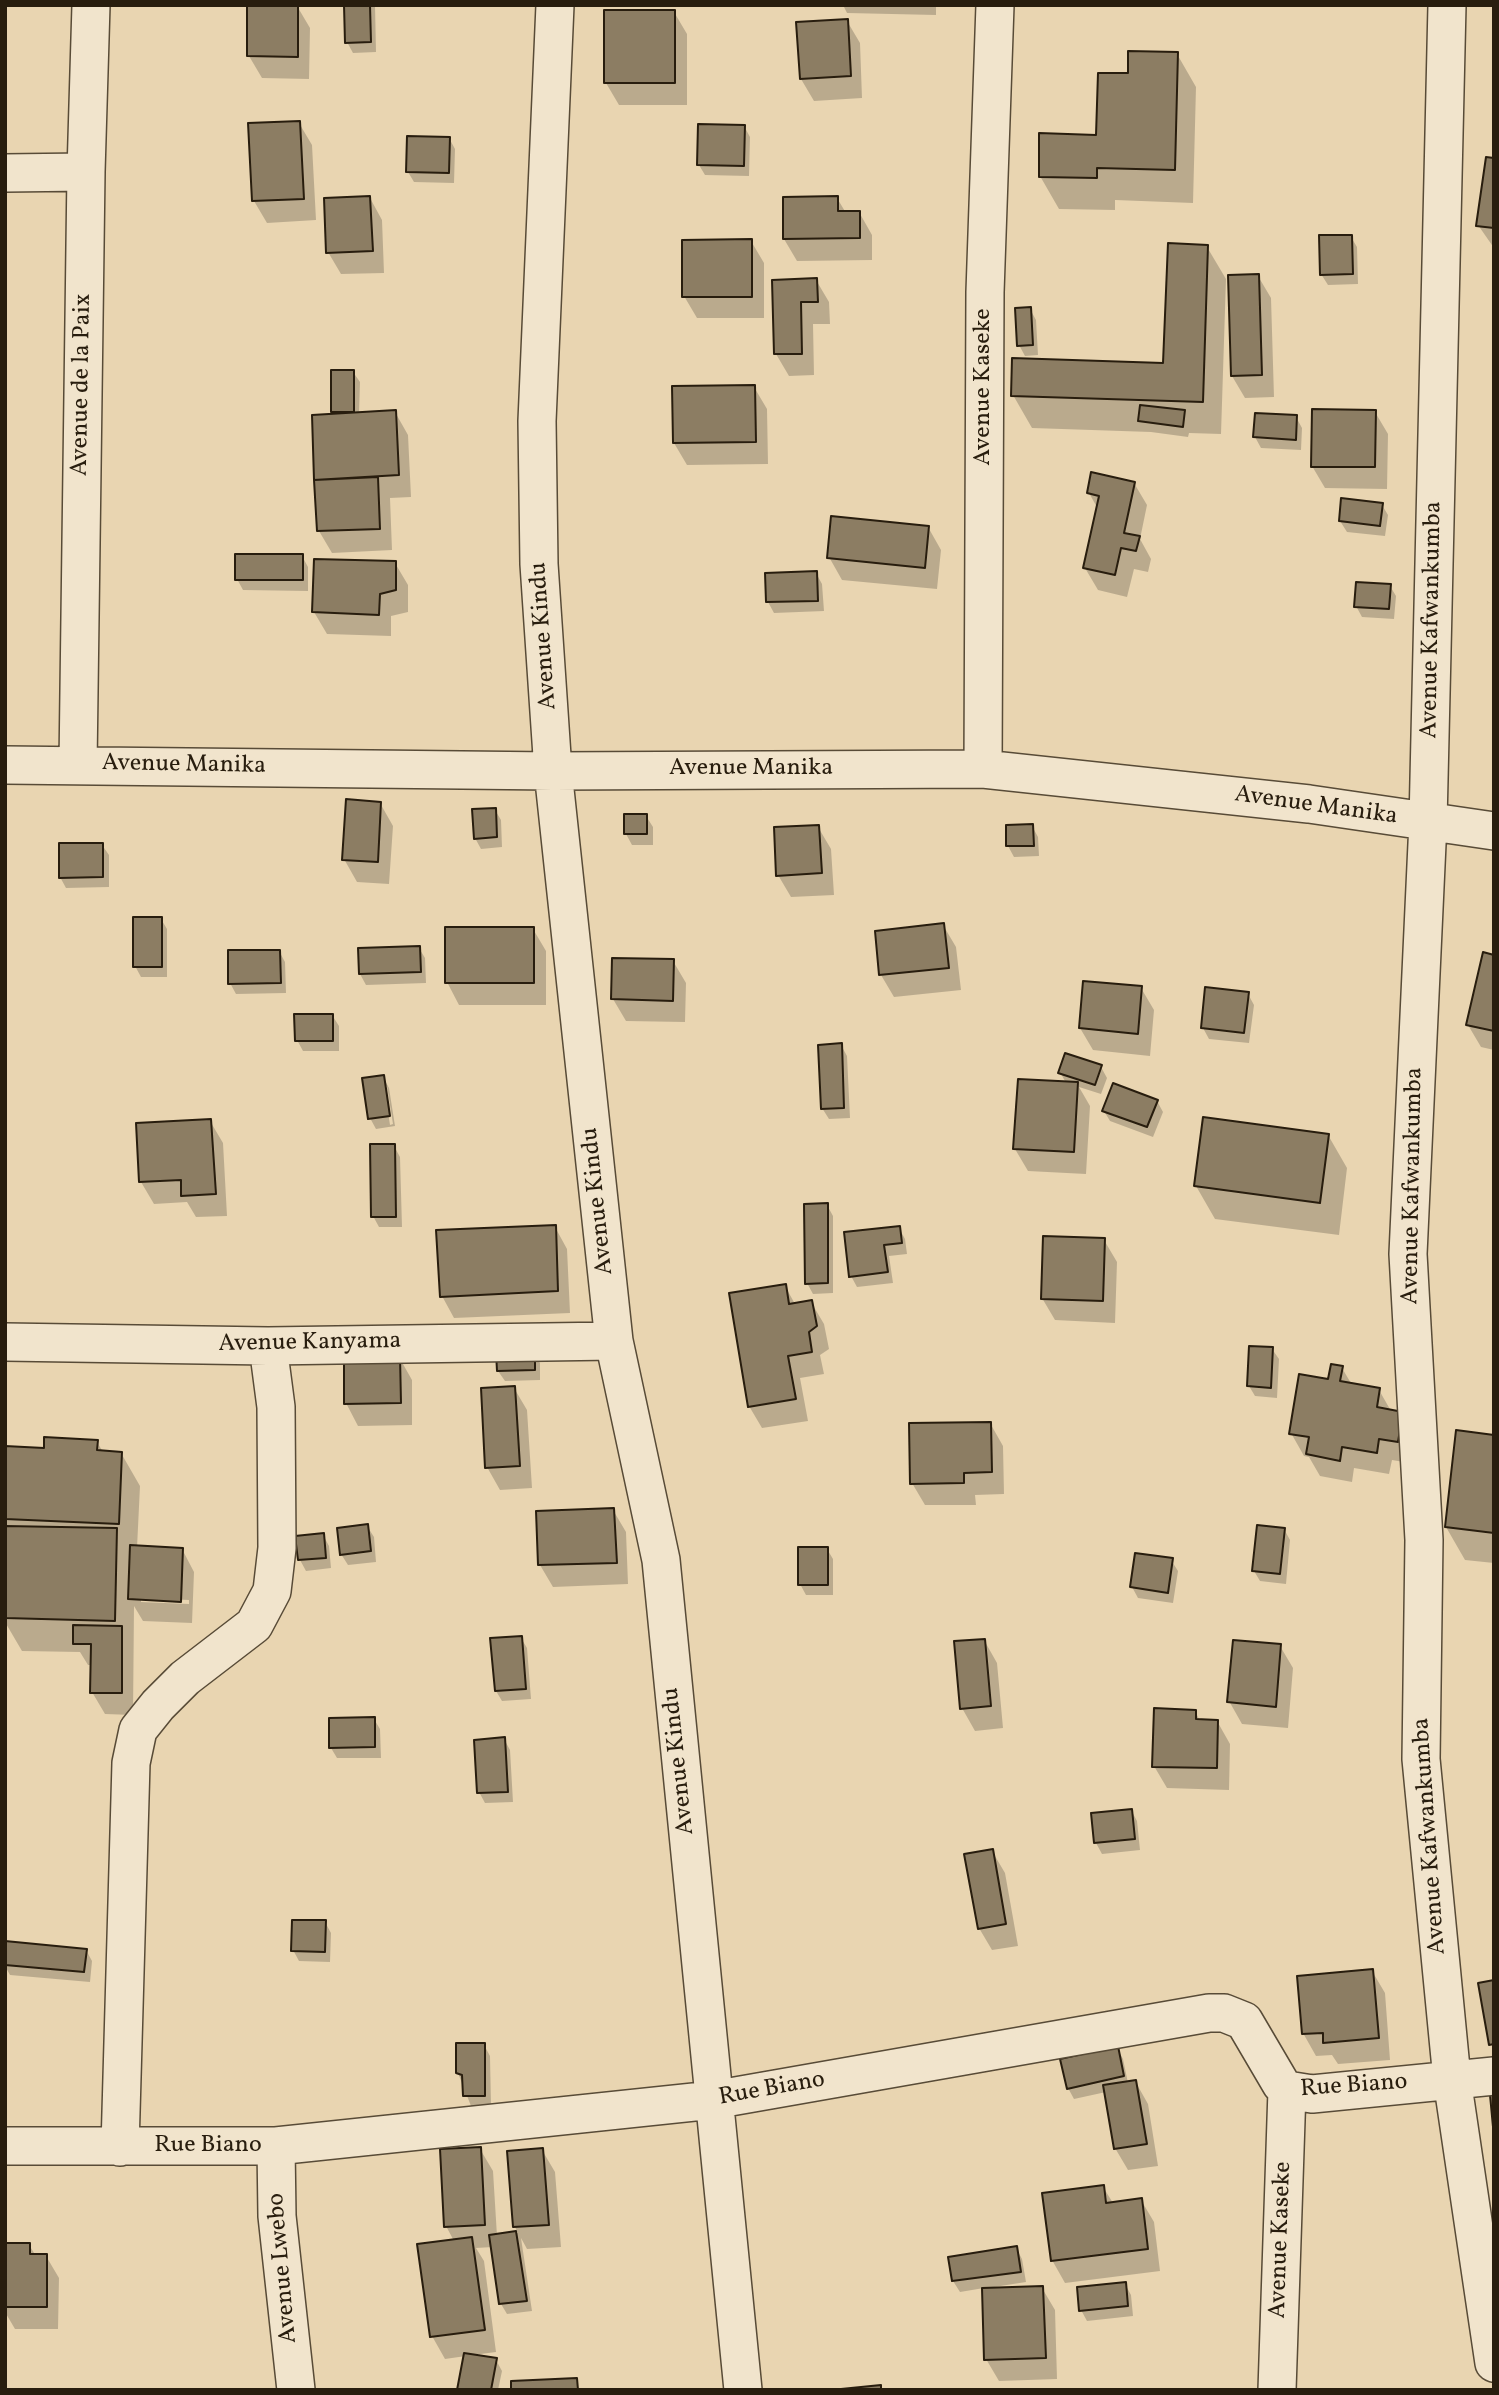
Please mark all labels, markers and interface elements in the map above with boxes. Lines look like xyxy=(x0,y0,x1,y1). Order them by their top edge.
street label: Avenue de la Paix xyxy=(67,293,99,477)
street label: Avenue Kaseke xyxy=(971,308,999,466)
street label: Avenue Kafwankumba xyxy=(1417,501,1449,739)
street label: Avenue Kindu xyxy=(525,561,565,711)
street label: Avenue Manika xyxy=(102,750,266,782)
street label: Avenue Manika xyxy=(669,756,833,784)
street label: Avenue Manika xyxy=(1233,781,1399,833)
street label: Avenue Kafwankumba xyxy=(1398,1067,1430,1305)
street label: Avenue Kindu xyxy=(577,1126,621,1276)
street label: Avenue Kanyama xyxy=(218,1328,402,1360)
street label: Avenue Kindu xyxy=(658,1686,702,1836)
street label: Avenue Kafwankumba xyxy=(1408,1717,1454,1955)
street label: Rue Biano xyxy=(717,2066,827,2114)
street label: Rue Biano xyxy=(1299,2069,1409,2105)
street label: Rue Biano xyxy=(154,2133,262,2161)
street label: Avenue Kaseke xyxy=(1265,2161,1299,2319)
street label: Avenue Lwebo xyxy=(263,2192,305,2344)

